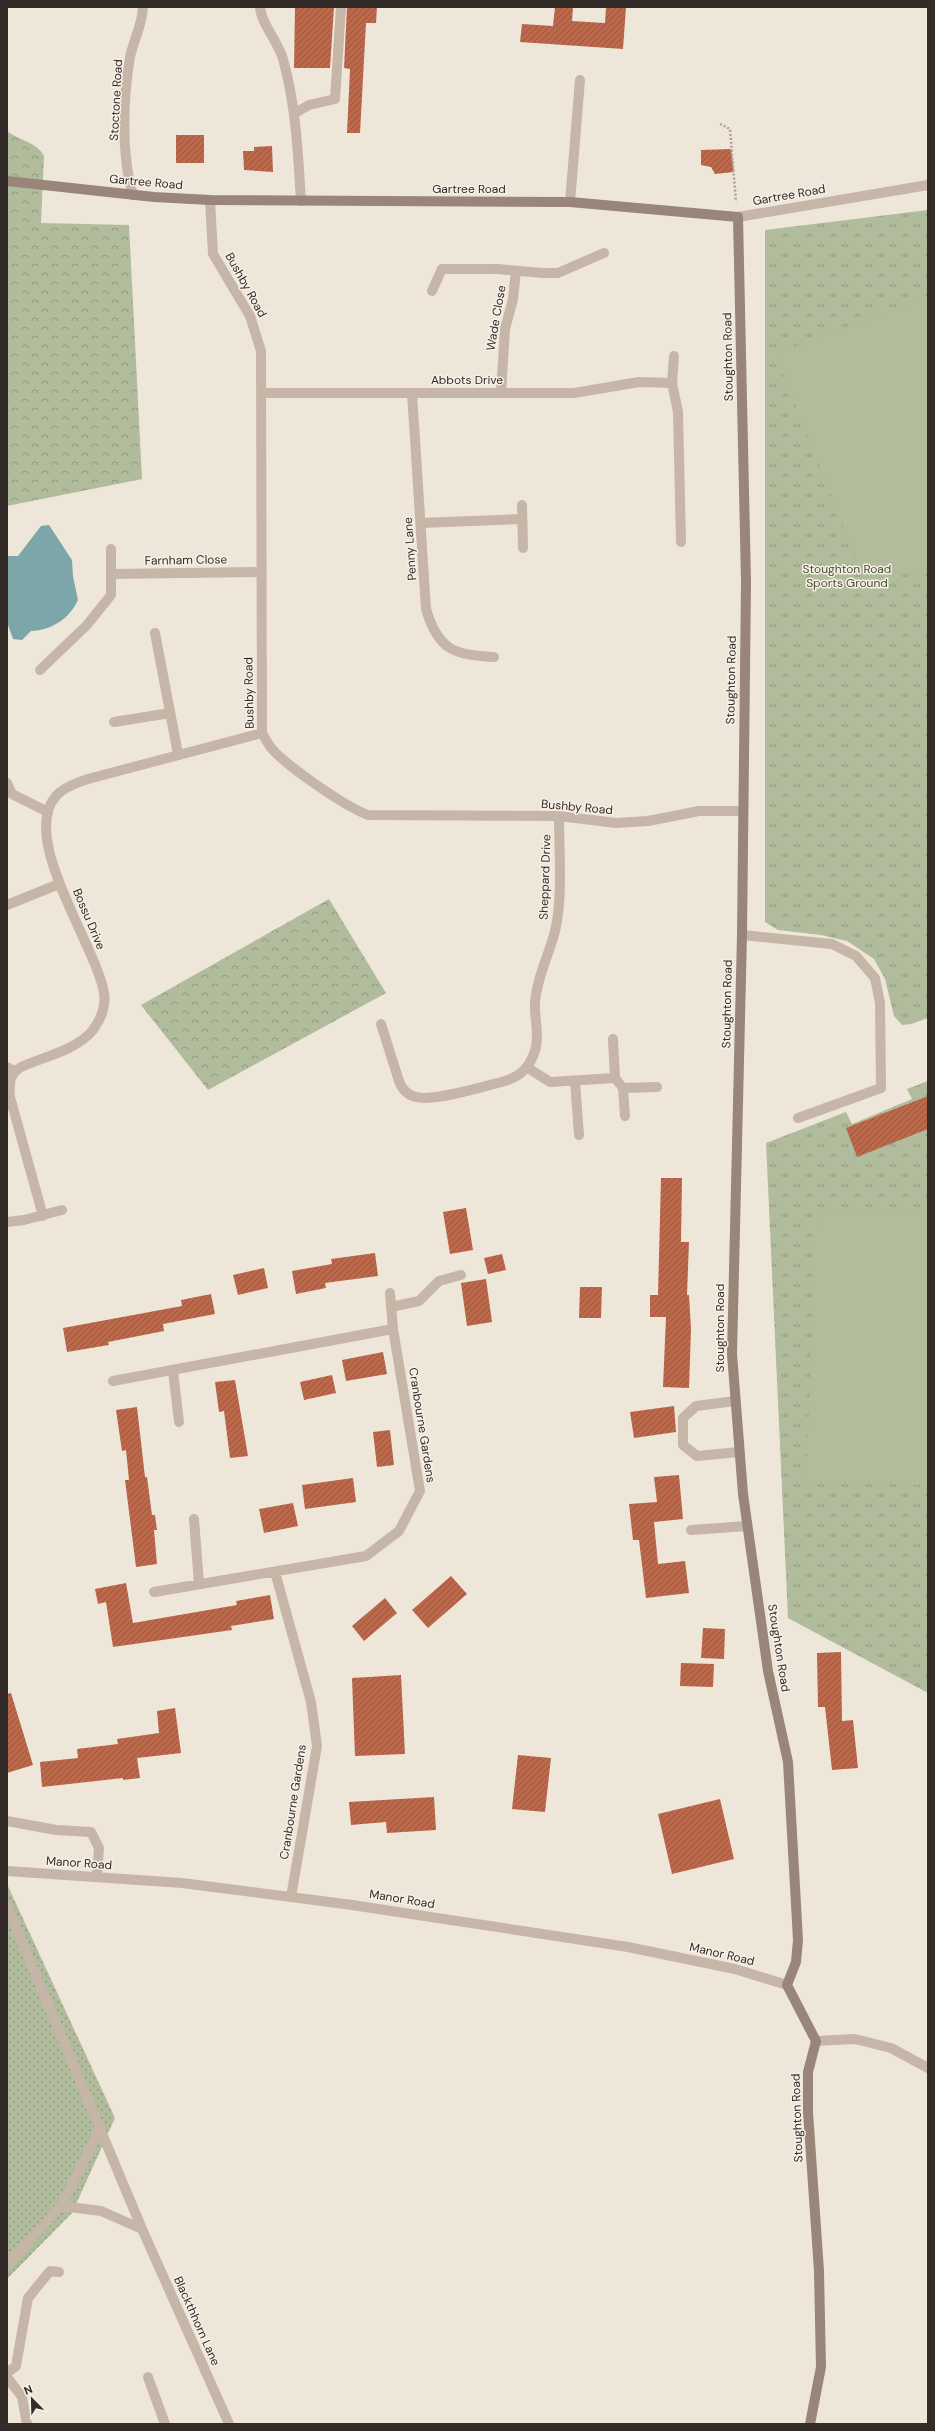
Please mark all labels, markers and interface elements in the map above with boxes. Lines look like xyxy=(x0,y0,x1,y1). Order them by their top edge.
street label: Stoctone Road xyxy=(106,59,126,141)
street label: Gartree Road xyxy=(109,171,183,193)
street label: Gartree Road xyxy=(432,181,506,197)
street label: Gartree Road xyxy=(751,181,827,209)
street label: Bushby Road xyxy=(222,250,270,320)
street label: Wade Close xyxy=(482,284,510,352)
street label: Stoughton Road xyxy=(719,312,737,402)
street label: Abbots Drive xyxy=(431,372,503,388)
street label: Penny Lane xyxy=(400,517,420,581)
street label: Farnham Close xyxy=(145,551,228,569)
park label: Stoughton Road Sports Ground xyxy=(803,561,891,591)
street label: Stoughton Road xyxy=(722,635,740,725)
street label: Bushby Road xyxy=(240,657,258,729)
street label: Bushby Road xyxy=(541,796,613,818)
street label: Sheppard Drive xyxy=(536,834,554,920)
street label: Bossu Drive xyxy=(69,886,109,952)
street label: Stoughton Road xyxy=(718,959,736,1049)
street label: Stoughton Road xyxy=(712,1284,728,1372)
street label: Cranbourne Gardens xyxy=(405,1366,439,1484)
street label: Stoughton Road xyxy=(764,1603,794,1693)
street label: Cranbourne Gardens xyxy=(276,1743,310,1861)
street label: Manor Road xyxy=(45,1853,113,1873)
street label: Manor Road xyxy=(368,1886,436,1912)
street label: Manor Road xyxy=(688,1939,756,1969)
street label: Stoughton Road xyxy=(787,2073,807,2163)
street label: Blackthhorn Lane xyxy=(170,2274,224,2368)
north arrow xyxy=(12,2379,52,2419)
text: N xyxy=(22,2382,35,2398)

